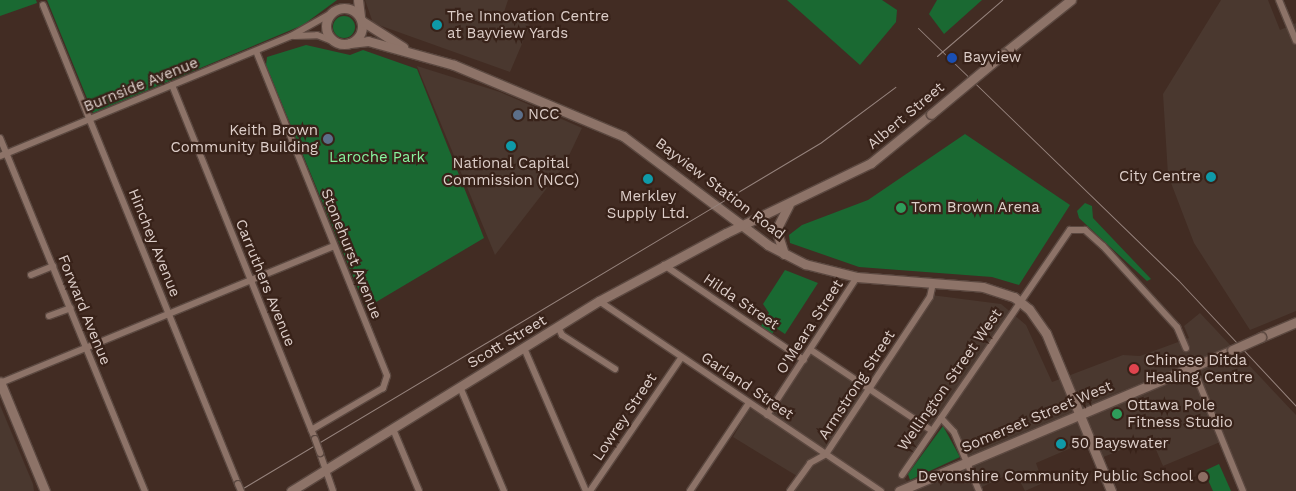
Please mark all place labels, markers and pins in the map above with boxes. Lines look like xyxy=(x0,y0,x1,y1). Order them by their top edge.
place label: The Innovation Centre at Bayview Yards xyxy=(447,7,609,42)
marker: The Innovation Centre at Bayview Yards xyxy=(431,19,443,31)
place label: Bayview xyxy=(963,49,1021,67)
marker: Bayview xyxy=(945,51,959,65)
place label: NCC xyxy=(528,106,560,124)
marker: NCC xyxy=(512,109,524,121)
place label: Keith Brown Community Building xyxy=(170,121,318,156)
marker: Keith Brown Community Building xyxy=(322,133,334,145)
marker: National Capital Commission (NCC) xyxy=(505,140,517,152)
place label: National Capital Commission (NCC) xyxy=(443,154,579,189)
place label: City Centre xyxy=(1119,168,1201,186)
marker: City Centre xyxy=(1205,171,1217,183)
marker: Merkley Supply Ltd. xyxy=(642,173,654,185)
place label: Merkley Supply Ltd. xyxy=(607,187,689,222)
place label: Tom Brown Arena xyxy=(911,199,1040,217)
marker: Tom Brown Arena xyxy=(895,202,907,214)
place label: Chinese Ditda Healing Centre xyxy=(1145,351,1253,386)
marker: Chinese Ditda Healing Centre xyxy=(1127,362,1141,376)
place label: Ottawa Pole Fitness Studio xyxy=(1127,396,1233,431)
marker: Ottawa Pole Fitness Studio xyxy=(1111,408,1123,420)
place label: 50 Bayswater xyxy=(1071,435,1169,453)
marker: 50 Bayswater xyxy=(1055,438,1067,450)
place label: Devonshire Community Public School xyxy=(917,468,1193,486)
marker: Devonshire Community Public School xyxy=(1197,471,1209,483)

